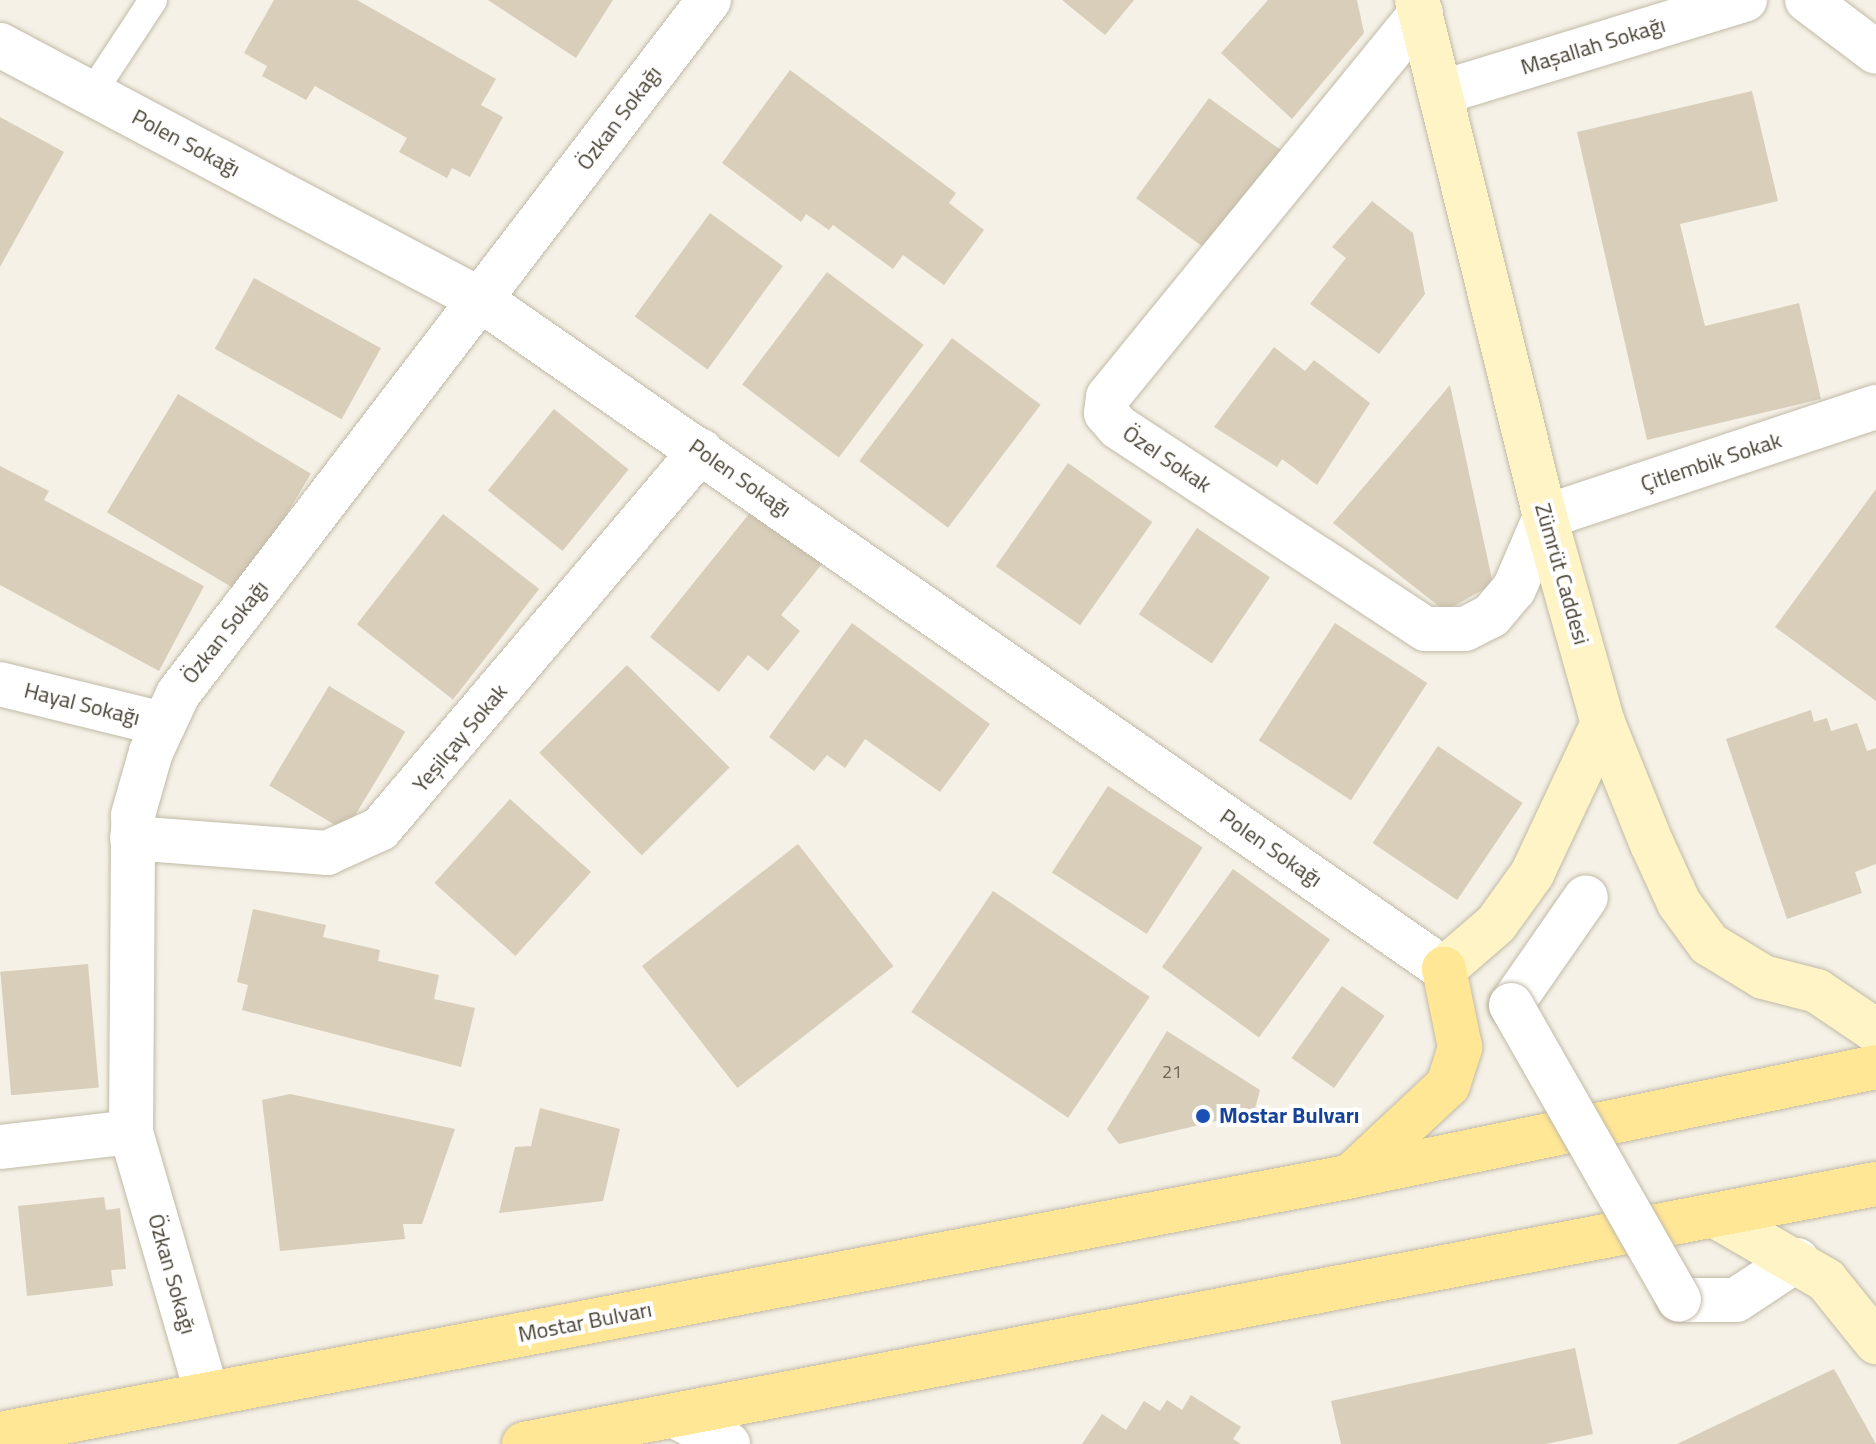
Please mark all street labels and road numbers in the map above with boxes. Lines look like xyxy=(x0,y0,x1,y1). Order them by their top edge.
street label: Maşallah Sokağı xyxy=(1518,11,1668,81)
street label: Özkan Sokağı xyxy=(571,61,667,175)
street label: Polen Sokağı xyxy=(127,104,245,182)
street label: Özel Sokak xyxy=(1118,420,1216,498)
street label: Çitlembik Sokak xyxy=(1637,427,1785,497)
street label: Polen Sokağı xyxy=(684,433,796,523)
street label: Zümrüt Caddesi xyxy=(1529,500,1595,648)
street label: Özkan Sokağı xyxy=(176,575,274,689)
street label: Hayal Sokağı xyxy=(21,677,143,731)
street label: Yeşilçay Sokak xyxy=(407,679,513,797)
street label: Polen Sokağı xyxy=(1215,803,1327,893)
street label: Özkan Sokağı xyxy=(142,1211,202,1337)
street label: Mostar Bulvarı xyxy=(516,1296,654,1348)

